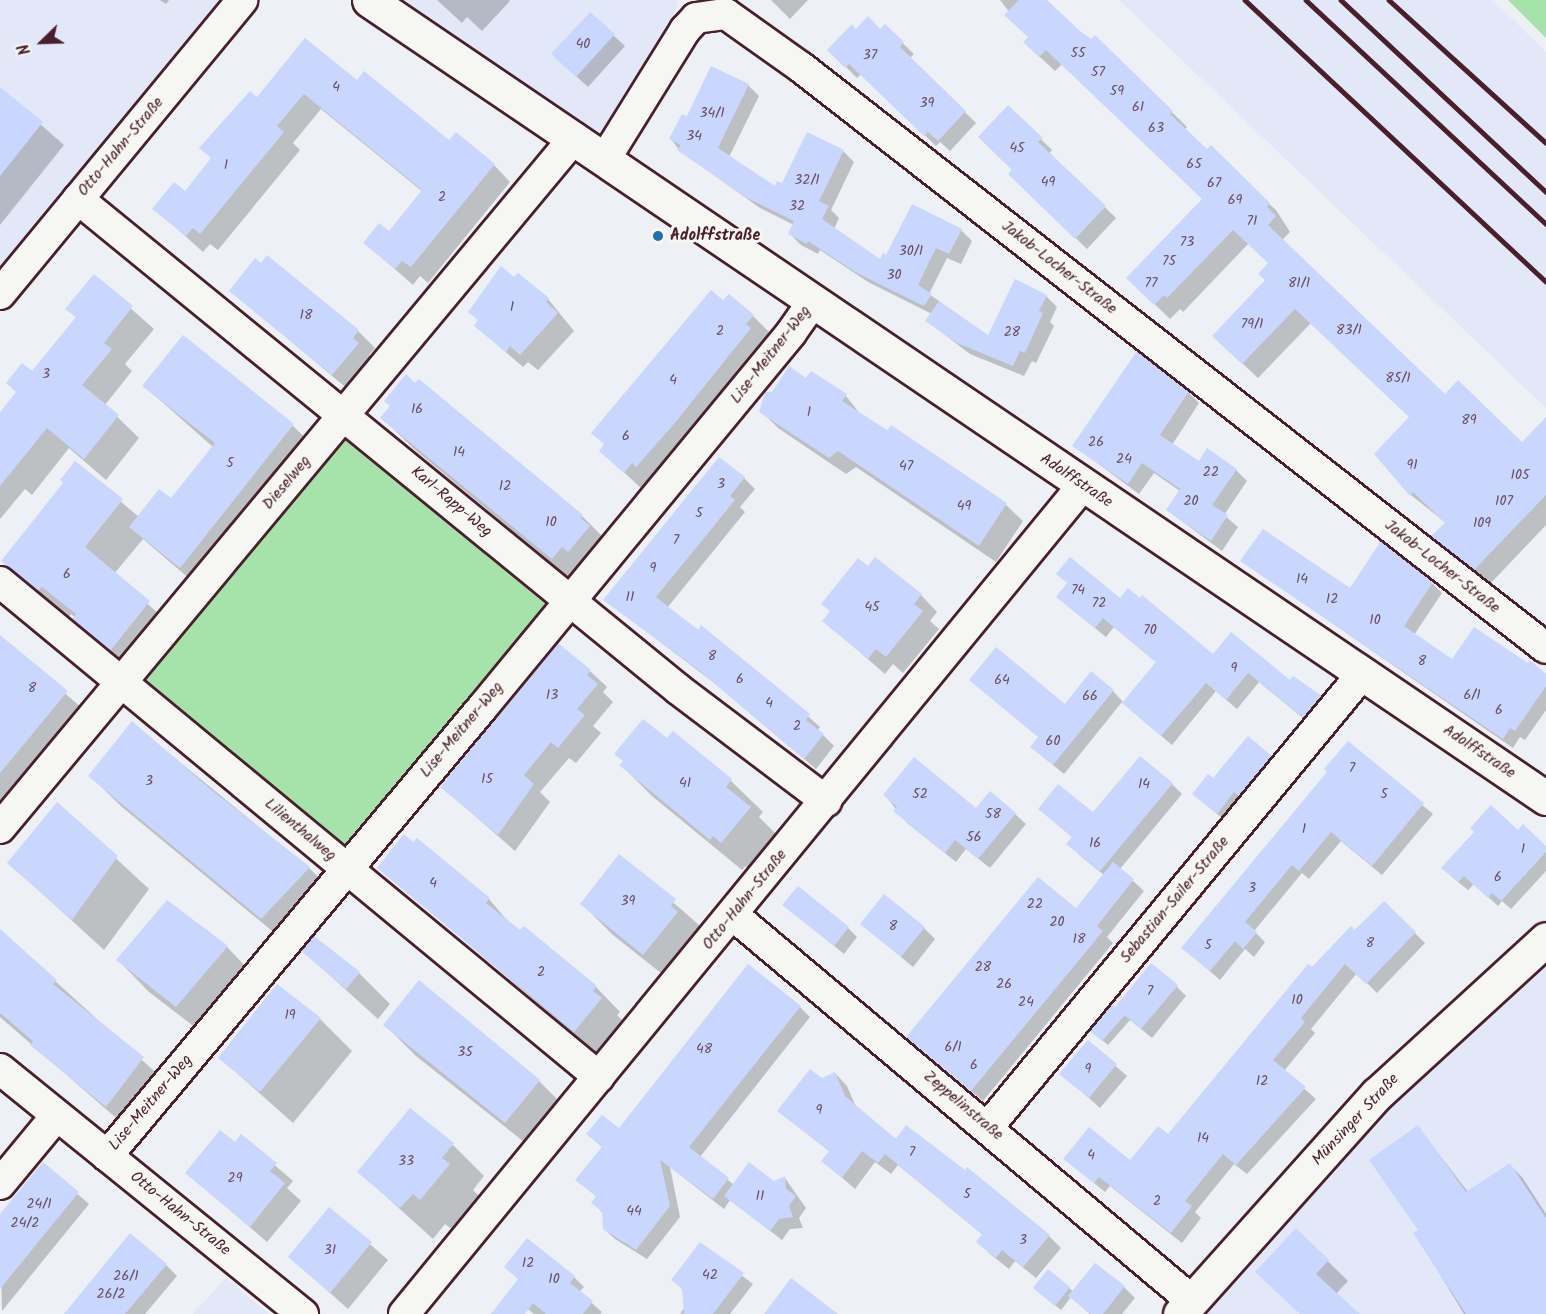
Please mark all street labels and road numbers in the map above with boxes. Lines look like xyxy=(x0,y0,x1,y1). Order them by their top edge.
street label: Otto-Hahn-Straße xyxy=(74,94,168,200)
street label: Jakob-Locher-Straße xyxy=(998,217,1120,319)
street label: Lise-Meitner-Weg xyxy=(727,302,815,408)
street label: Adolffstraße xyxy=(1036,450,1116,512)
street label: Dieselweg xyxy=(259,452,315,514)
street label: Karl-Rapp-Weg xyxy=(406,462,496,542)
street label: Jakob-Locher-Straße xyxy=(1381,516,1503,618)
street label: Lise-Meitner-Weg xyxy=(416,678,508,782)
street label: Adolffstraße xyxy=(1439,721,1519,783)
street label: Lilienthalweg xyxy=(260,794,340,866)
street label: Sebastian-Sailer-Straße xyxy=(1116,833,1234,967)
street label: Otto-Hahn-Straße xyxy=(699,846,791,954)
street label: Lise-Meitner-Weg xyxy=(105,1051,197,1155)
street label: Zeppelinstraße xyxy=(919,1067,1007,1145)
street label: Münsinger Straße xyxy=(1309,1070,1403,1170)
street label: Otto-Hahn-Straße xyxy=(126,1168,234,1260)

